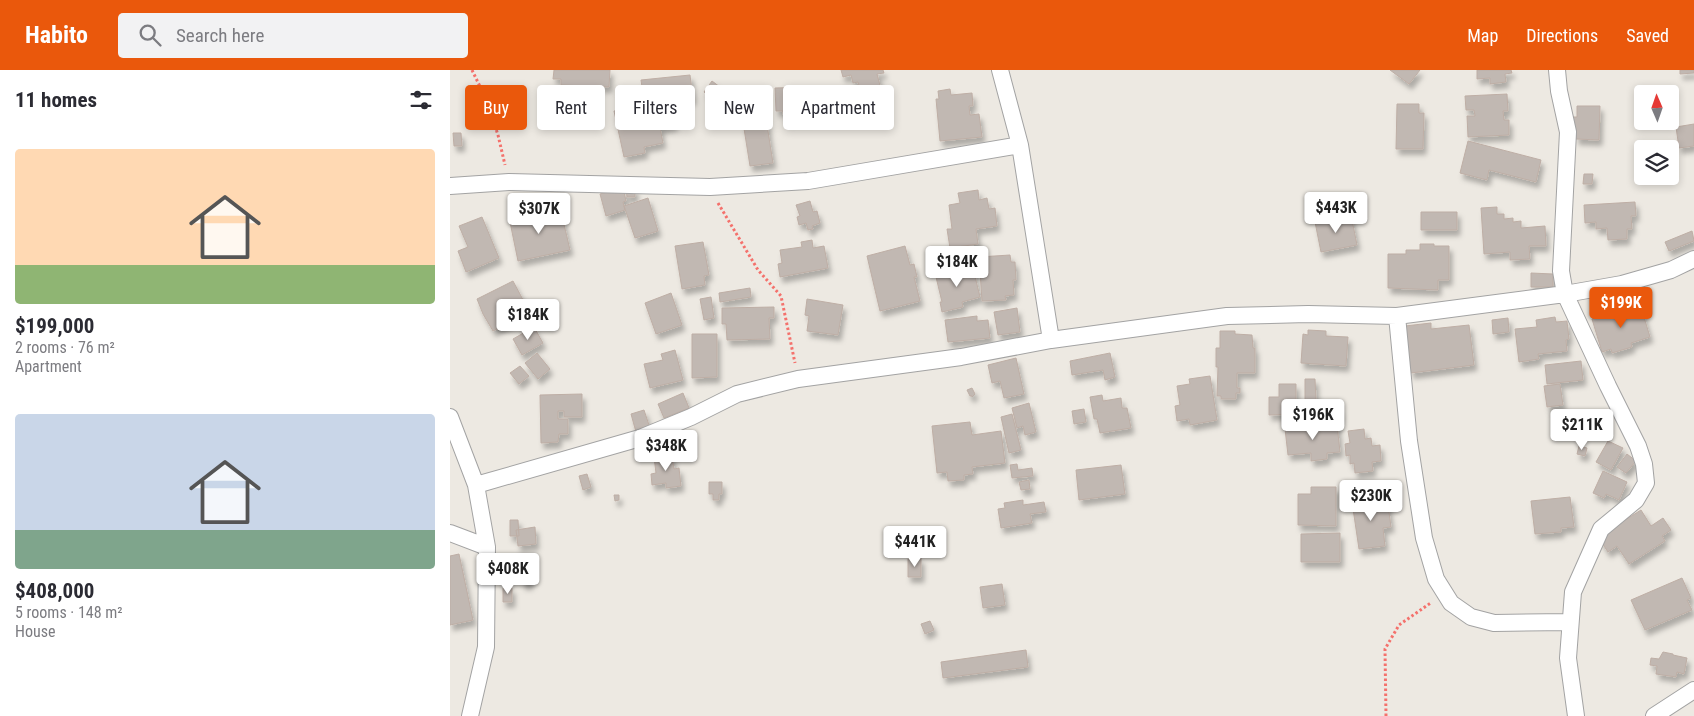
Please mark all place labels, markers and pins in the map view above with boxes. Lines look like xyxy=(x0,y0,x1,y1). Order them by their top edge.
pin: $443K xyxy=(1301,191,1371,234)
pin: $307K xyxy=(504,192,574,235)
pin: $184K xyxy=(922,246,992,288)
pin: $199K xyxy=(1586,286,1656,329)
pin: $184K xyxy=(493,298,563,341)
pin: $196K xyxy=(1278,398,1348,441)
pin: $211K xyxy=(1547,408,1617,451)
pin: $348K xyxy=(631,430,701,472)
pin: $230K xyxy=(1336,480,1406,522)
pin: $441K xyxy=(880,526,950,568)
pin: $408K xyxy=(473,552,543,595)

